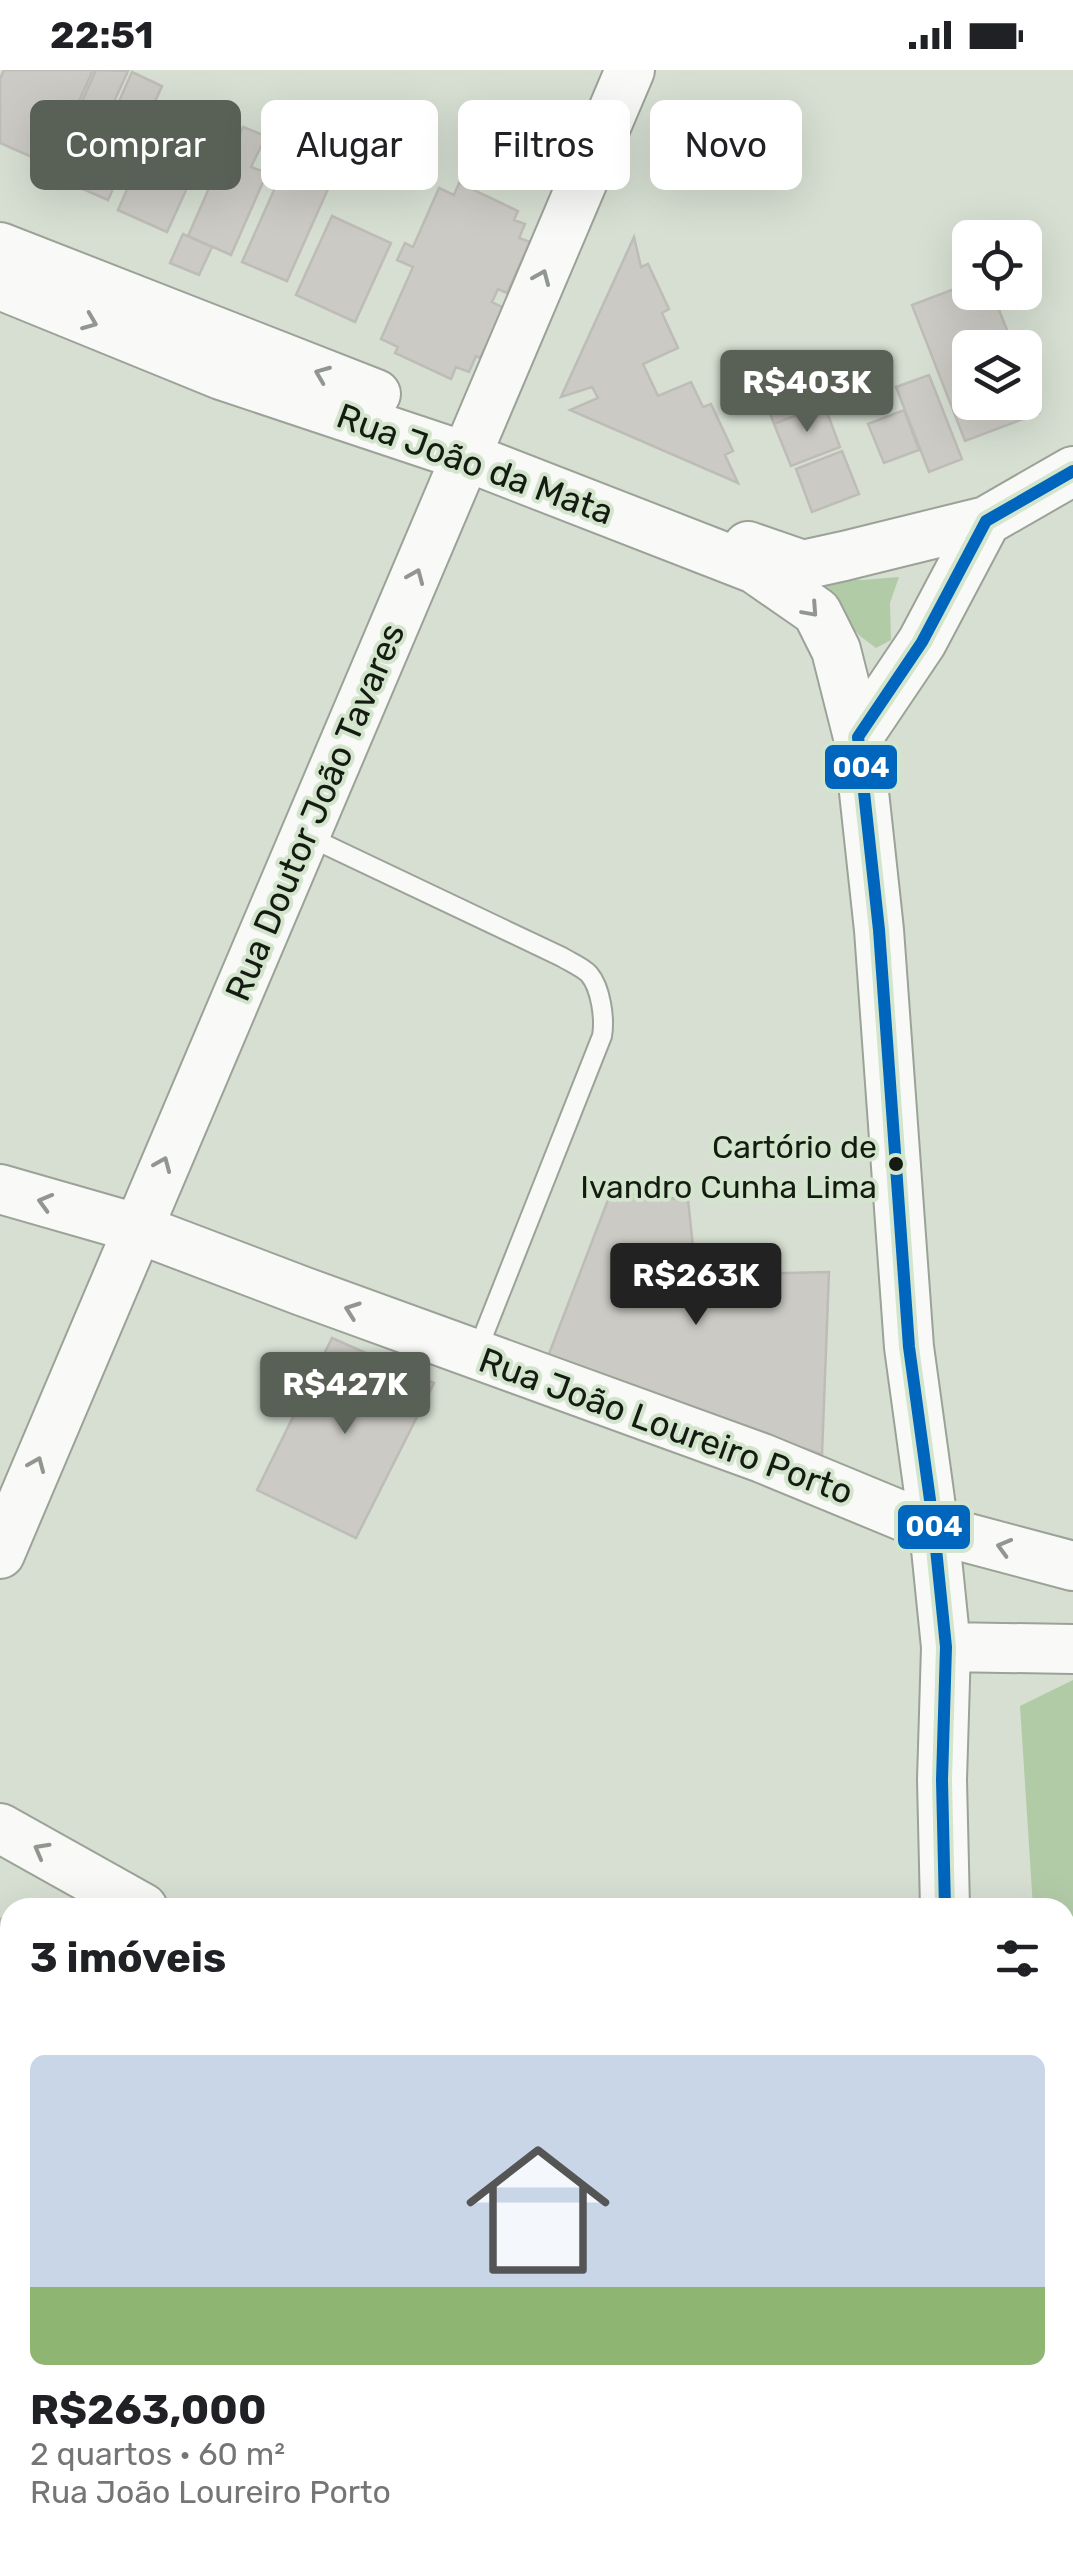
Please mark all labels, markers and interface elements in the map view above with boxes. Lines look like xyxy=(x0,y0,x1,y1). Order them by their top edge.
text: 22:51 xyxy=(50,12,154,58)
chip: Comprar xyxy=(30,100,241,190)
chip: Alugar xyxy=(261,100,438,190)
chip: Filtros xyxy=(458,100,630,190)
chip: Novo xyxy=(650,100,802,190)
map controls xyxy=(952,220,1042,420)
button: locate xyxy=(952,220,1042,310)
one-way arrow xyxy=(530,269,550,287)
one-way arrow xyxy=(80,310,98,330)
button: layers xyxy=(952,330,1042,420)
pin: R$403K xyxy=(726,350,888,435)
text: R$403K xyxy=(742,363,872,401)
one-way arrow xyxy=(314,366,332,386)
street label: Rua João da Mata xyxy=(331,395,619,533)
one-way arrow xyxy=(404,568,424,586)
one-way arrow xyxy=(800,599,818,617)
street label: Rua Doutor João Tavares xyxy=(216,617,414,1007)
line badge: 004 xyxy=(823,743,899,791)
text: 004 xyxy=(832,751,890,784)
place label: Cartório de Ivandro Cunha Lima xyxy=(580,1128,877,1206)
marker: Cartório de Ivandro Cunha Lima xyxy=(886,1154,906,1174)
one-way arrow xyxy=(151,1156,171,1174)
one-way arrow xyxy=(37,1193,54,1214)
pin: R$263K xyxy=(615,1243,777,1328)
text: R$263K xyxy=(632,1256,760,1294)
one-way arrow xyxy=(344,1301,361,1322)
street label: Rua João Loureiro Porto xyxy=(473,1339,859,1513)
pin: R$427K xyxy=(264,1352,426,1437)
text: R$427K xyxy=(282,1365,408,1403)
one-way arrow xyxy=(26,1456,46,1474)
line badge: 004 xyxy=(896,1503,972,1551)
text: 004 xyxy=(905,1510,963,1543)
one-way arrow xyxy=(996,1538,1013,1559)
one-way arrow xyxy=(34,1843,52,1863)
icon: filters xyxy=(990,1931,1045,1986)
text: 3 imóveis xyxy=(30,1933,226,1983)
icon: home xyxy=(448,2120,628,2300)
text: R$263,000 xyxy=(30,2385,266,2435)
text: 2 quartos · 60 m² xyxy=(30,2435,285,2473)
text: Rua João Loureiro Porto xyxy=(30,2473,391,2511)

